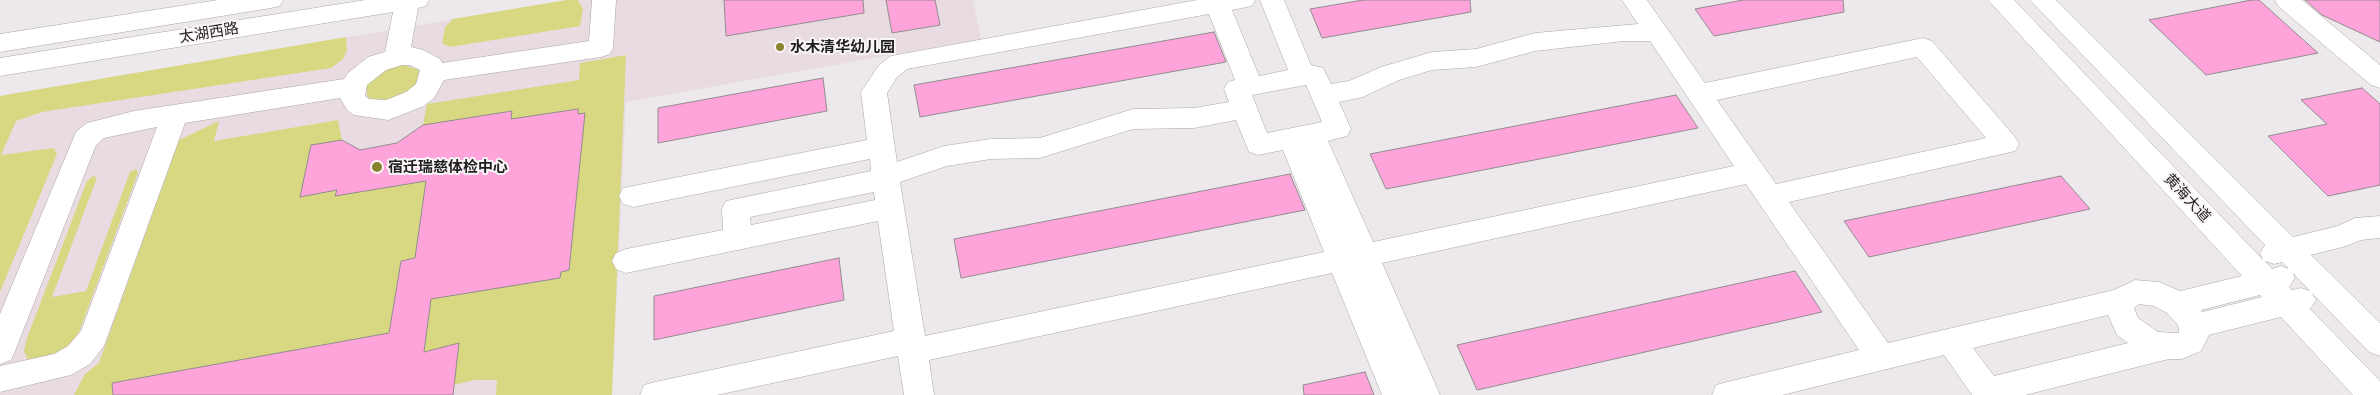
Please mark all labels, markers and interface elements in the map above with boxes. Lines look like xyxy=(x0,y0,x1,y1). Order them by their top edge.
street label: 太湖西路 xyxy=(178,19,240,47)
place label: 水木清华幼儿园 xyxy=(790,38,895,56)
marker: 水木清华幼儿园 xyxy=(774,41,786,53)
place label: 宿迁瑞慈体检中心 xyxy=(388,158,508,176)
marker: 宿迁瑞慈体检中心 xyxy=(370,160,384,174)
street label: 黄海大道 xyxy=(2160,170,2214,226)

